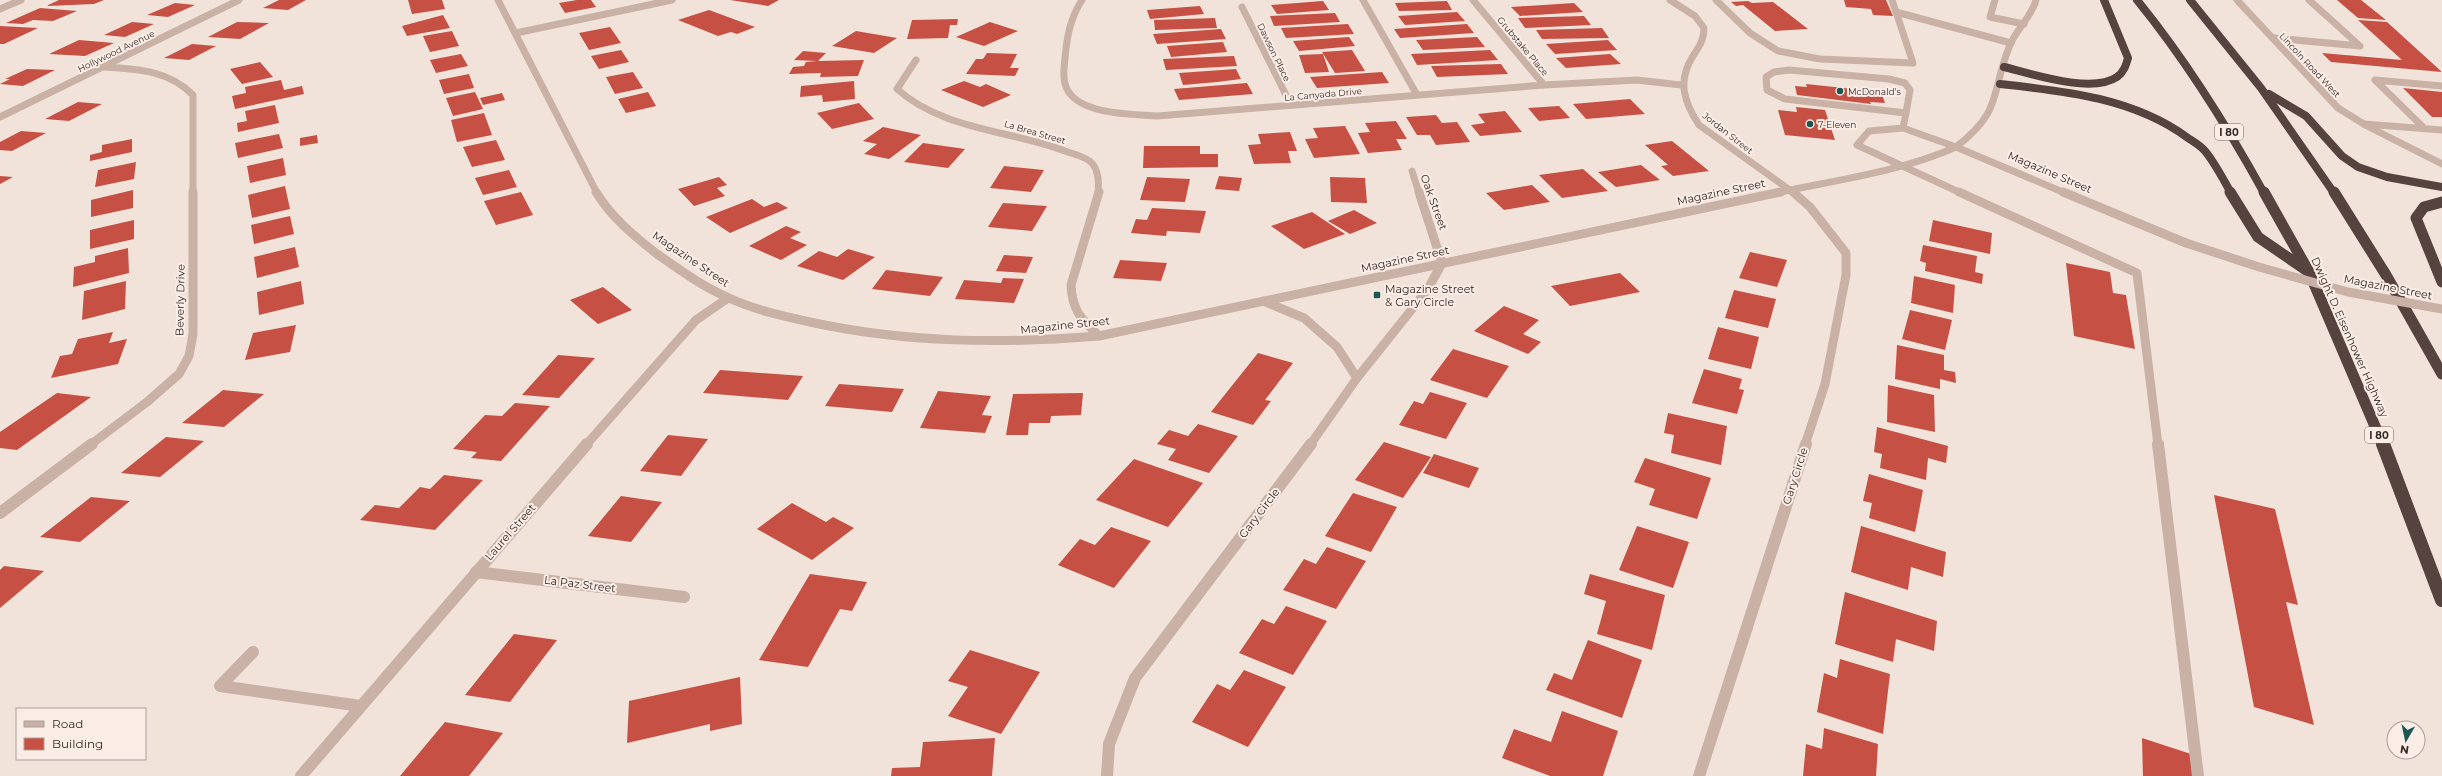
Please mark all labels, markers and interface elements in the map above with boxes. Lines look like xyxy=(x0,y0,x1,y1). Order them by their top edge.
street label: Grubstake Place xyxy=(1495,14,1551,78)
street label: Dawson Place xyxy=(1255,21,1293,83)
street label: Hollywood Avenue xyxy=(76,27,157,74)
street label: Lincoln Road West xyxy=(2277,30,2343,100)
street label: La Canyada Drive xyxy=(1284,85,1363,103)
marker: McDonald's xyxy=(1835,86,1845,96)
place label: McDonald's xyxy=(1848,86,1901,97)
street label: Jordan Street xyxy=(1700,109,1756,156)
street label: La Brea Street xyxy=(1003,118,1067,146)
marker: 7-Eleven xyxy=(1805,119,1815,129)
place label: 7-Eleven xyxy=(1818,119,1856,130)
road number: I 80 xyxy=(2215,124,2243,140)
street label: Magazine Street xyxy=(2006,148,2095,196)
street label: Oak Street xyxy=(1417,172,1451,232)
street label: Magazine Street xyxy=(1676,176,1767,208)
street label: Magazine Street xyxy=(650,228,733,290)
street label: Magazine Street xyxy=(1360,243,1451,275)
street label: Dwight D. Eisenhower Highway xyxy=(2308,255,2392,419)
street label: Beverly Drive xyxy=(172,263,188,336)
street label: Magazine Street xyxy=(2343,272,2434,303)
place label: Magazine Street & Gary Circle xyxy=(1385,282,1475,309)
marker: Magazine Street & Gary Circle xyxy=(1372,290,1382,300)
street label: Magazine Street xyxy=(1020,313,1111,337)
road number: I 80 xyxy=(2365,427,2393,443)
street label: Gary Circle xyxy=(1779,445,1811,506)
street label: Gary Circle xyxy=(1236,485,1283,541)
street label: Laurel Street xyxy=(482,500,539,563)
street label: La Paz Street xyxy=(543,573,617,595)
legend xyxy=(16,708,146,760)
text: Road xyxy=(52,716,83,731)
north arrow xyxy=(2386,720,2426,760)
text: Building xyxy=(52,736,103,751)
text: N xyxy=(2399,742,2410,757)

